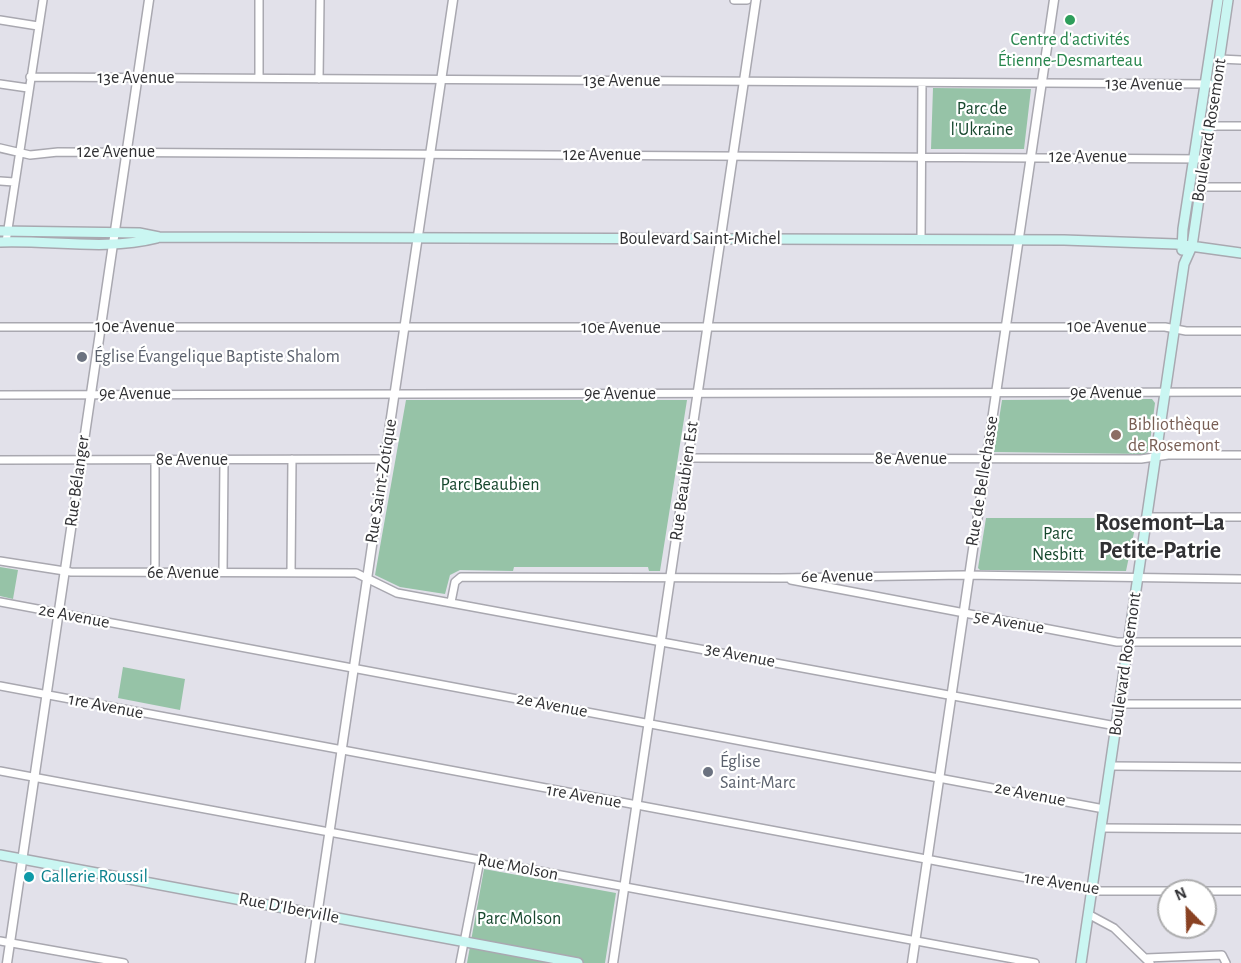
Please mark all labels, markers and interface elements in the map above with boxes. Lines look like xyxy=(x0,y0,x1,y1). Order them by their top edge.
marker: Centre d'activités Étienne-Desmarteau xyxy=(1063,13,1077,27)
place label: Centre d'activités Étienne-Desmarteau xyxy=(998,29,1142,72)
street label: Boulevard Rosemont xyxy=(1187,57,1231,203)
street label: 13e Avenue xyxy=(97,67,175,89)
street label: 13e Avenue xyxy=(583,70,661,92)
street label: 13e Avenue xyxy=(1105,73,1183,95)
park label: Parc de l'Ukraine xyxy=(951,98,1013,140)
street label: 12e Avenue xyxy=(77,141,155,163)
street label: 12e Avenue xyxy=(563,144,641,166)
street label: 12e Avenue xyxy=(1049,146,1127,168)
street label: Boulevard Saint-Michel xyxy=(619,228,781,250)
street label: 10e Avenue xyxy=(95,316,175,338)
street label: 10e Avenue xyxy=(1067,316,1147,338)
street label: 10e Avenue xyxy=(581,317,661,339)
place label: Église Évangelique Baptiste Shalom xyxy=(94,346,340,368)
marker: Église Évangelique Baptiste Shalom xyxy=(75,350,89,364)
street label: 9e Avenue xyxy=(1070,382,1142,404)
street label: 9e Avenue xyxy=(99,383,171,405)
street label: 9e Avenue xyxy=(584,383,656,405)
street label: Rue de Bellechasse xyxy=(961,414,1003,548)
place label: Bibliothèque de Rosemont xyxy=(1128,414,1220,456)
street label: Rue Saint-Zotique xyxy=(360,417,402,545)
street label: Rue Beaubien Est xyxy=(665,420,703,542)
marker: Bibliothèque de Rosemont xyxy=(1109,428,1123,442)
street label: Rue Bélanger xyxy=(60,434,94,528)
street label: 8e Avenue xyxy=(875,448,947,470)
street label: 8e Avenue xyxy=(156,449,228,471)
park label: Parc Beaubien xyxy=(440,474,540,496)
district label: Rosemont–La Petite-Patrie xyxy=(1095,509,1225,565)
park label: Parc Nesbitt xyxy=(1032,523,1084,566)
street label: 6e Avenue xyxy=(147,562,219,584)
street label: 6e Avenue xyxy=(801,565,873,587)
street label: Boulevard Rosemont xyxy=(1104,591,1146,737)
street label: 2e Avenue xyxy=(37,599,111,633)
street label: 5e Avenue xyxy=(972,605,1046,639)
street label: 3e Avenue xyxy=(703,638,777,672)
street label: 1re Avenue xyxy=(67,688,145,724)
street label: 2e Avenue xyxy=(515,688,589,722)
place label: Église Saint-Marc xyxy=(720,751,795,794)
marker: Église Saint-Marc xyxy=(701,765,715,779)
street label: 2e Avenue xyxy=(993,777,1067,811)
street label: 1re Avenue xyxy=(545,779,623,813)
street label: Rue Molson xyxy=(476,849,560,885)
place label: Gallerie Roussil xyxy=(41,866,148,888)
street label: 1re Avenue xyxy=(1023,866,1101,900)
marker: Gallerie Roussil xyxy=(22,870,36,884)
north arrow xyxy=(1157,879,1217,939)
text: N xyxy=(1173,885,1189,904)
street label: Rue D'Iberville xyxy=(237,888,341,928)
park label: Parc Molson xyxy=(477,908,561,930)

